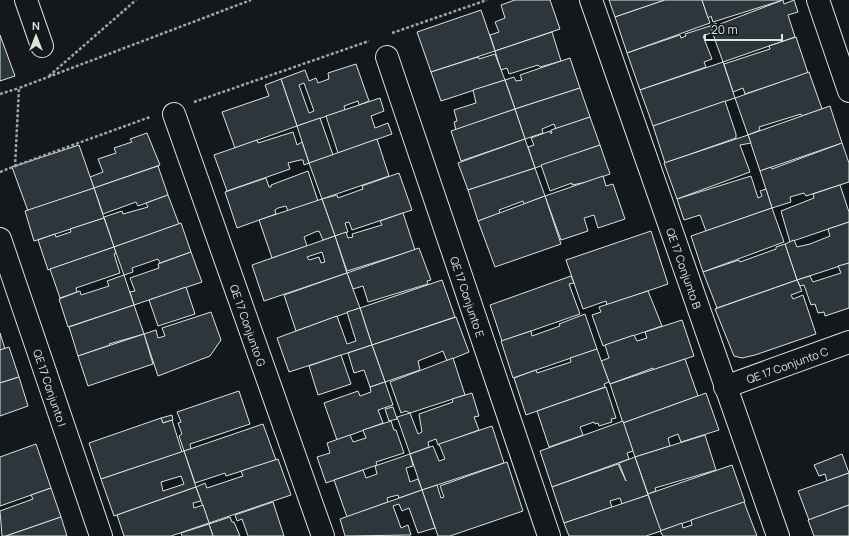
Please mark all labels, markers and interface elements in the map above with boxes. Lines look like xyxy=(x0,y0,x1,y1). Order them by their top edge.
north arrow xyxy=(16,16,56,56)
scale bar xyxy=(705,16,782,42)
text: N xyxy=(32,18,40,33)
text: 20 m xyxy=(711,21,738,38)
street label: QE 17 Conjunto B xyxy=(663,226,706,311)
street label: QE 17 Conjunto E xyxy=(447,254,489,339)
street label: QE 17 Conjunto G xyxy=(227,282,270,368)
street label: QE 17 Conjunto C xyxy=(744,343,830,386)
street label: QE 17 Conjunto I xyxy=(30,347,71,428)

